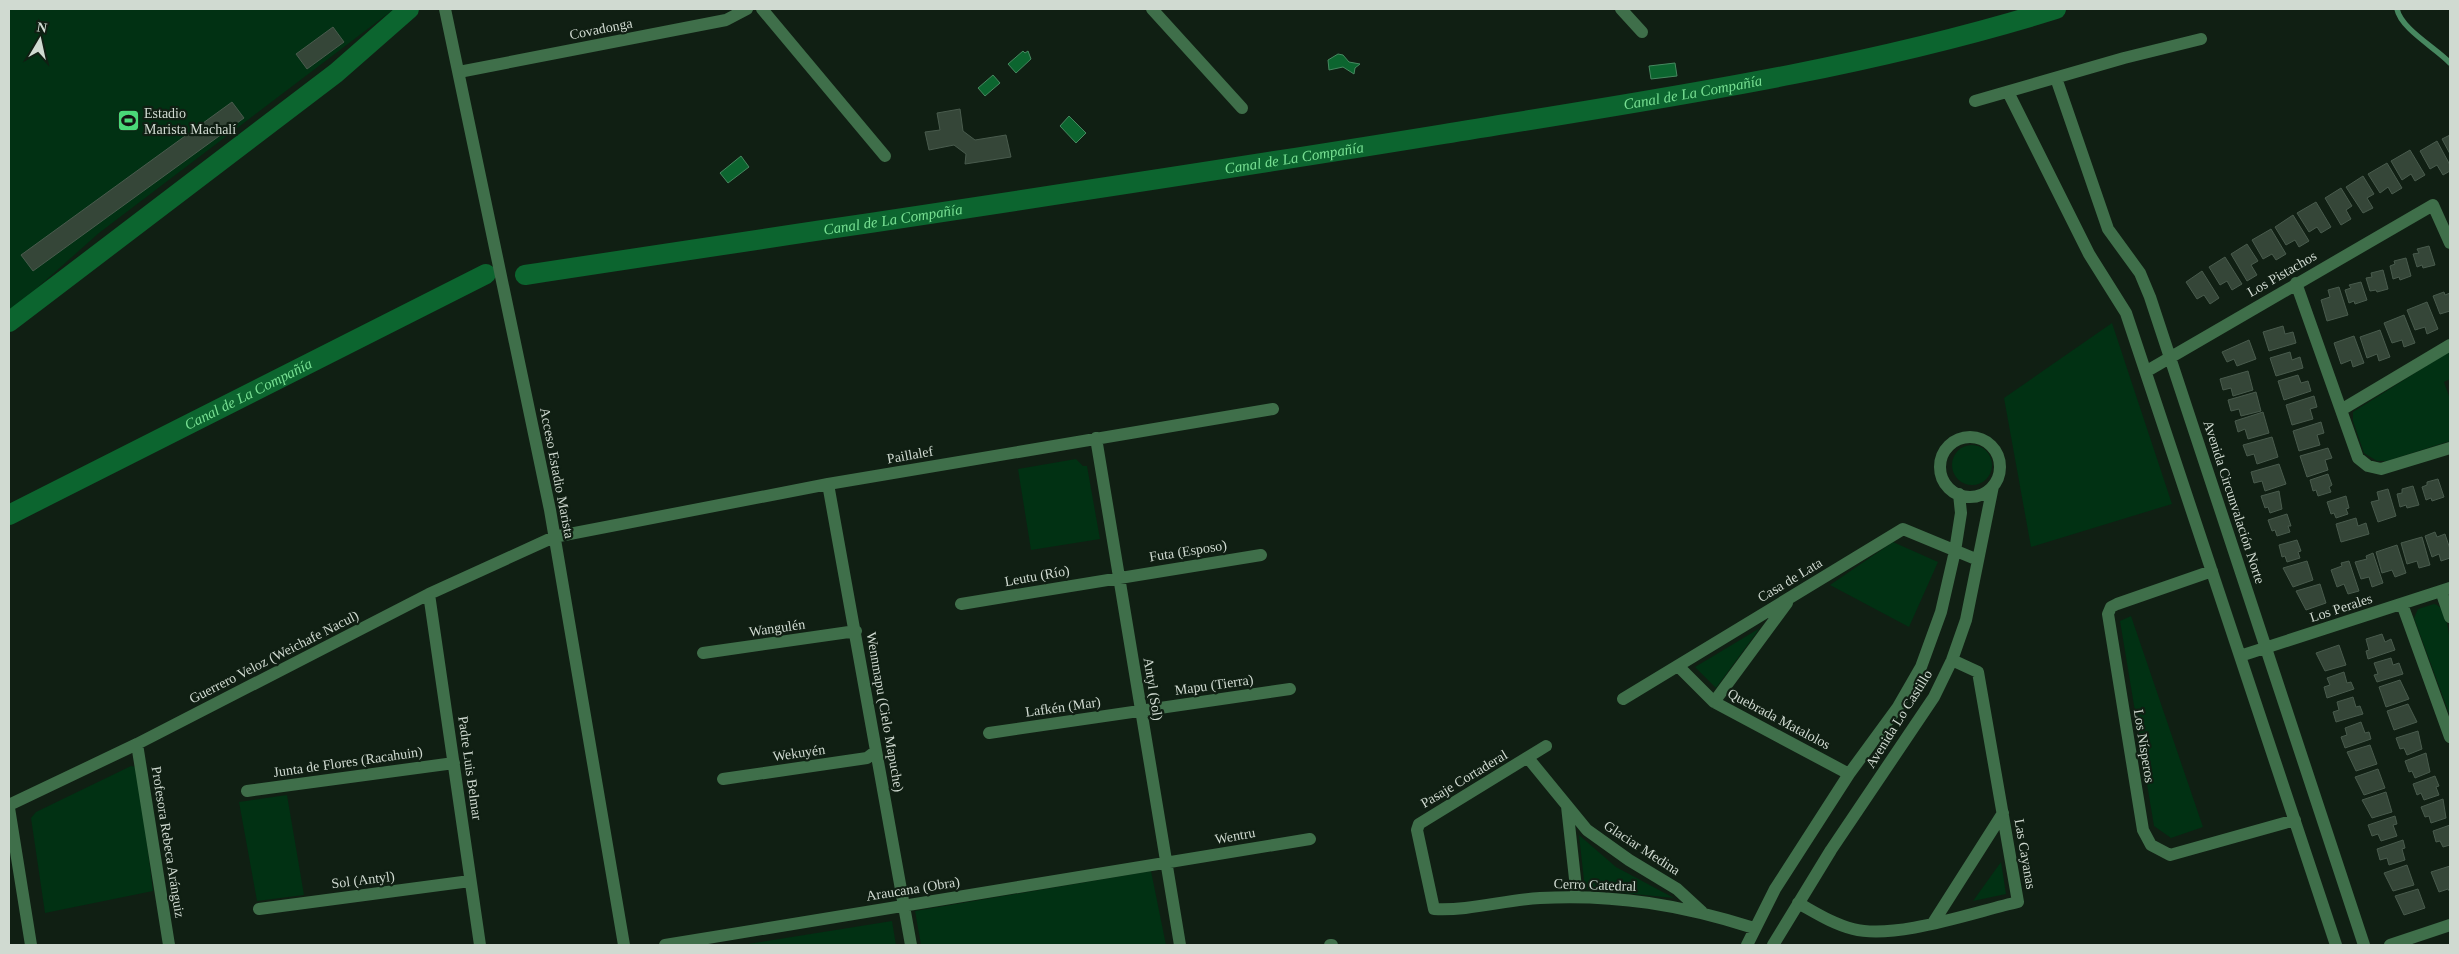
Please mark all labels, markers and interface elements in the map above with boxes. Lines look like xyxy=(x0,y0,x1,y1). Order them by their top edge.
north arrow xyxy=(15,15,65,65)
street label: Covadonga xyxy=(568,15,634,42)
text: N xyxy=(36,19,48,36)
water label: Canal de La Compañía xyxy=(1622,72,1763,113)
place label: Estadio Marista Machalí xyxy=(144,106,236,137)
sports icon: Estadio Marista Machalí xyxy=(116,109,140,133)
water label: Canal de La Compañía xyxy=(1224,139,1365,177)
water label: Canal de La Compañía xyxy=(822,201,964,238)
street label: Los Pistachos xyxy=(2245,248,2319,300)
water label: Canal de La Compañía xyxy=(182,355,315,433)
street label: Acceso Estadio Marista xyxy=(537,406,577,540)
street label: Avenida Circunvalación Norte xyxy=(2200,418,2268,586)
street label: Paillalef xyxy=(886,444,935,466)
street label: Futa (Esposo) xyxy=(1148,537,1228,566)
street label: Casa de Lata xyxy=(1755,555,1826,605)
street label: Leutu (Río) xyxy=(1003,563,1071,590)
street label: Los Perales xyxy=(2308,591,2374,625)
street label: Guerrero Veloz (Weichafe Nacul) xyxy=(187,608,362,707)
street label: Wangulén xyxy=(748,617,806,639)
street label: Wennmapu (Cielo Mapuche) xyxy=(863,631,907,794)
street label: Antyl (Sol) xyxy=(1140,657,1165,722)
street label: Avenida Lo Castillo xyxy=(1863,667,1935,771)
street label: Mapu (Tierra) xyxy=(1174,672,1255,699)
street label: Quebrada Matalolos xyxy=(1725,686,1833,752)
street label: Lafkén (Mar) xyxy=(1024,694,1102,721)
street label: Los Nísperos xyxy=(2131,708,2157,784)
street label: Padre Luis Belmar xyxy=(455,715,485,821)
street label: Wekuyén xyxy=(772,742,826,764)
street label: Junta de Flores (Racahuin) xyxy=(272,744,424,781)
street label: Pasaje Cortaderal xyxy=(1418,747,1510,811)
street label: Profesora Rebeca Aránguiz xyxy=(149,765,187,919)
street label: Glaciar Medina xyxy=(1601,818,1683,879)
street label: Las Cayanas xyxy=(2011,818,2039,890)
street label: Wentru xyxy=(1214,825,1256,847)
street label: Sol (Antyl) xyxy=(331,869,396,892)
street label: Araucana (Obra) xyxy=(865,874,961,905)
street label: Cerro Catedral xyxy=(1553,876,1637,894)

